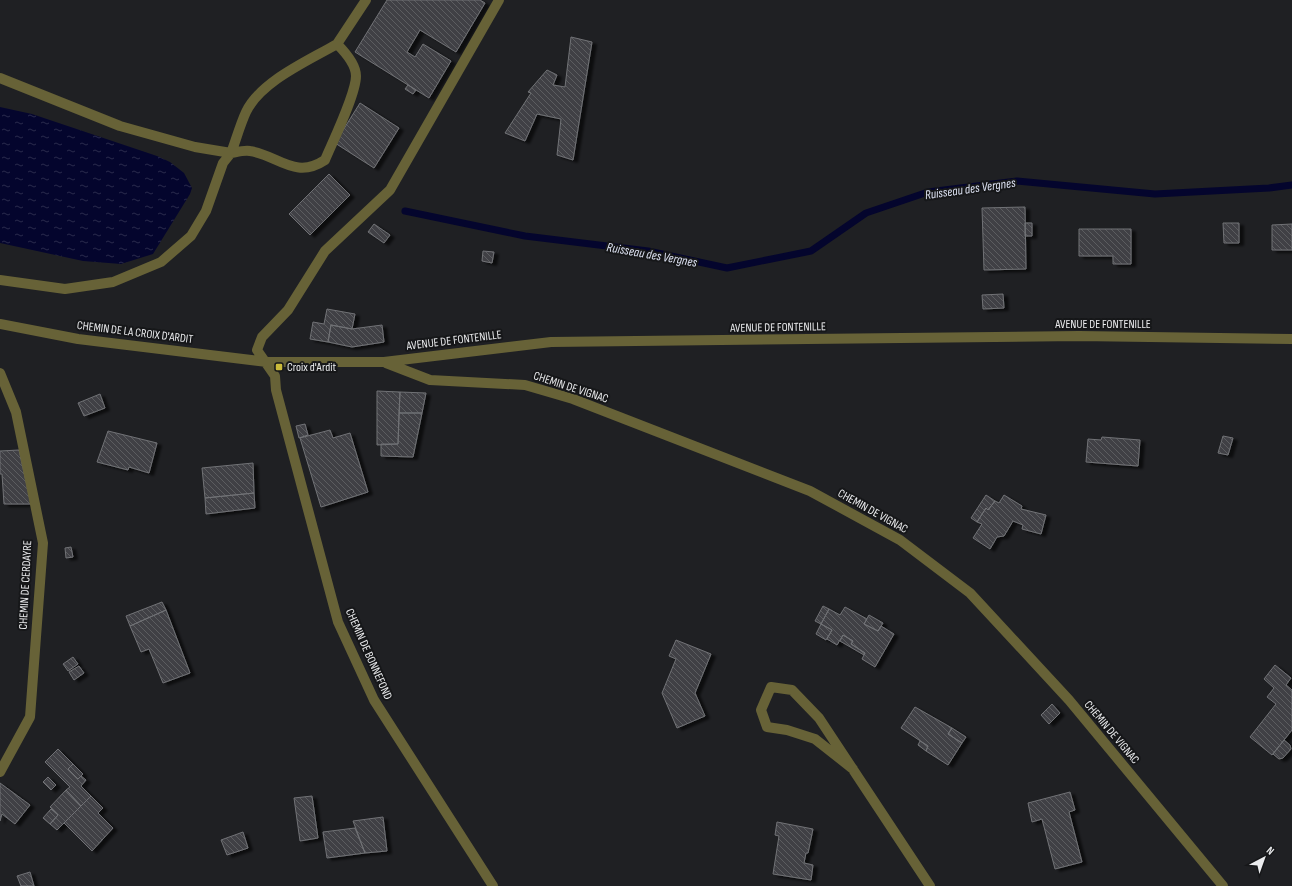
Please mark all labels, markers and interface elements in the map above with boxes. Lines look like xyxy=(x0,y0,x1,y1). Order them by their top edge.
water label: Ruisseau des Vergnes xyxy=(924,175,1017,203)
water label: Ruisseau des Vergnes xyxy=(605,239,699,271)
street label: AVENUE DE FONTENILLE xyxy=(1054,317,1151,332)
street label: CHEMIN DE LA CROIX D'ARDIT xyxy=(76,318,194,347)
street label: AVENUE DE FONTENILLE xyxy=(729,319,826,336)
street label: AVENUE DE FONTENILLE xyxy=(405,327,502,354)
place label: Croix d'Ardit xyxy=(287,360,336,375)
marker: Croix d'Ardit xyxy=(274,362,284,372)
street label: CHEMIN DE VIGNAC xyxy=(531,368,610,407)
street label: CHEMIN DE VIGNAC xyxy=(835,486,911,537)
street label: CHEMIN DE CERDAYRE xyxy=(16,540,35,630)
street label: CHEMIN DE BONNEFOND xyxy=(342,606,395,702)
street label: CHEMIN DE VIGNAC xyxy=(1081,698,1143,767)
north arrow xyxy=(1244,838,1284,878)
text: N xyxy=(1264,844,1277,858)

